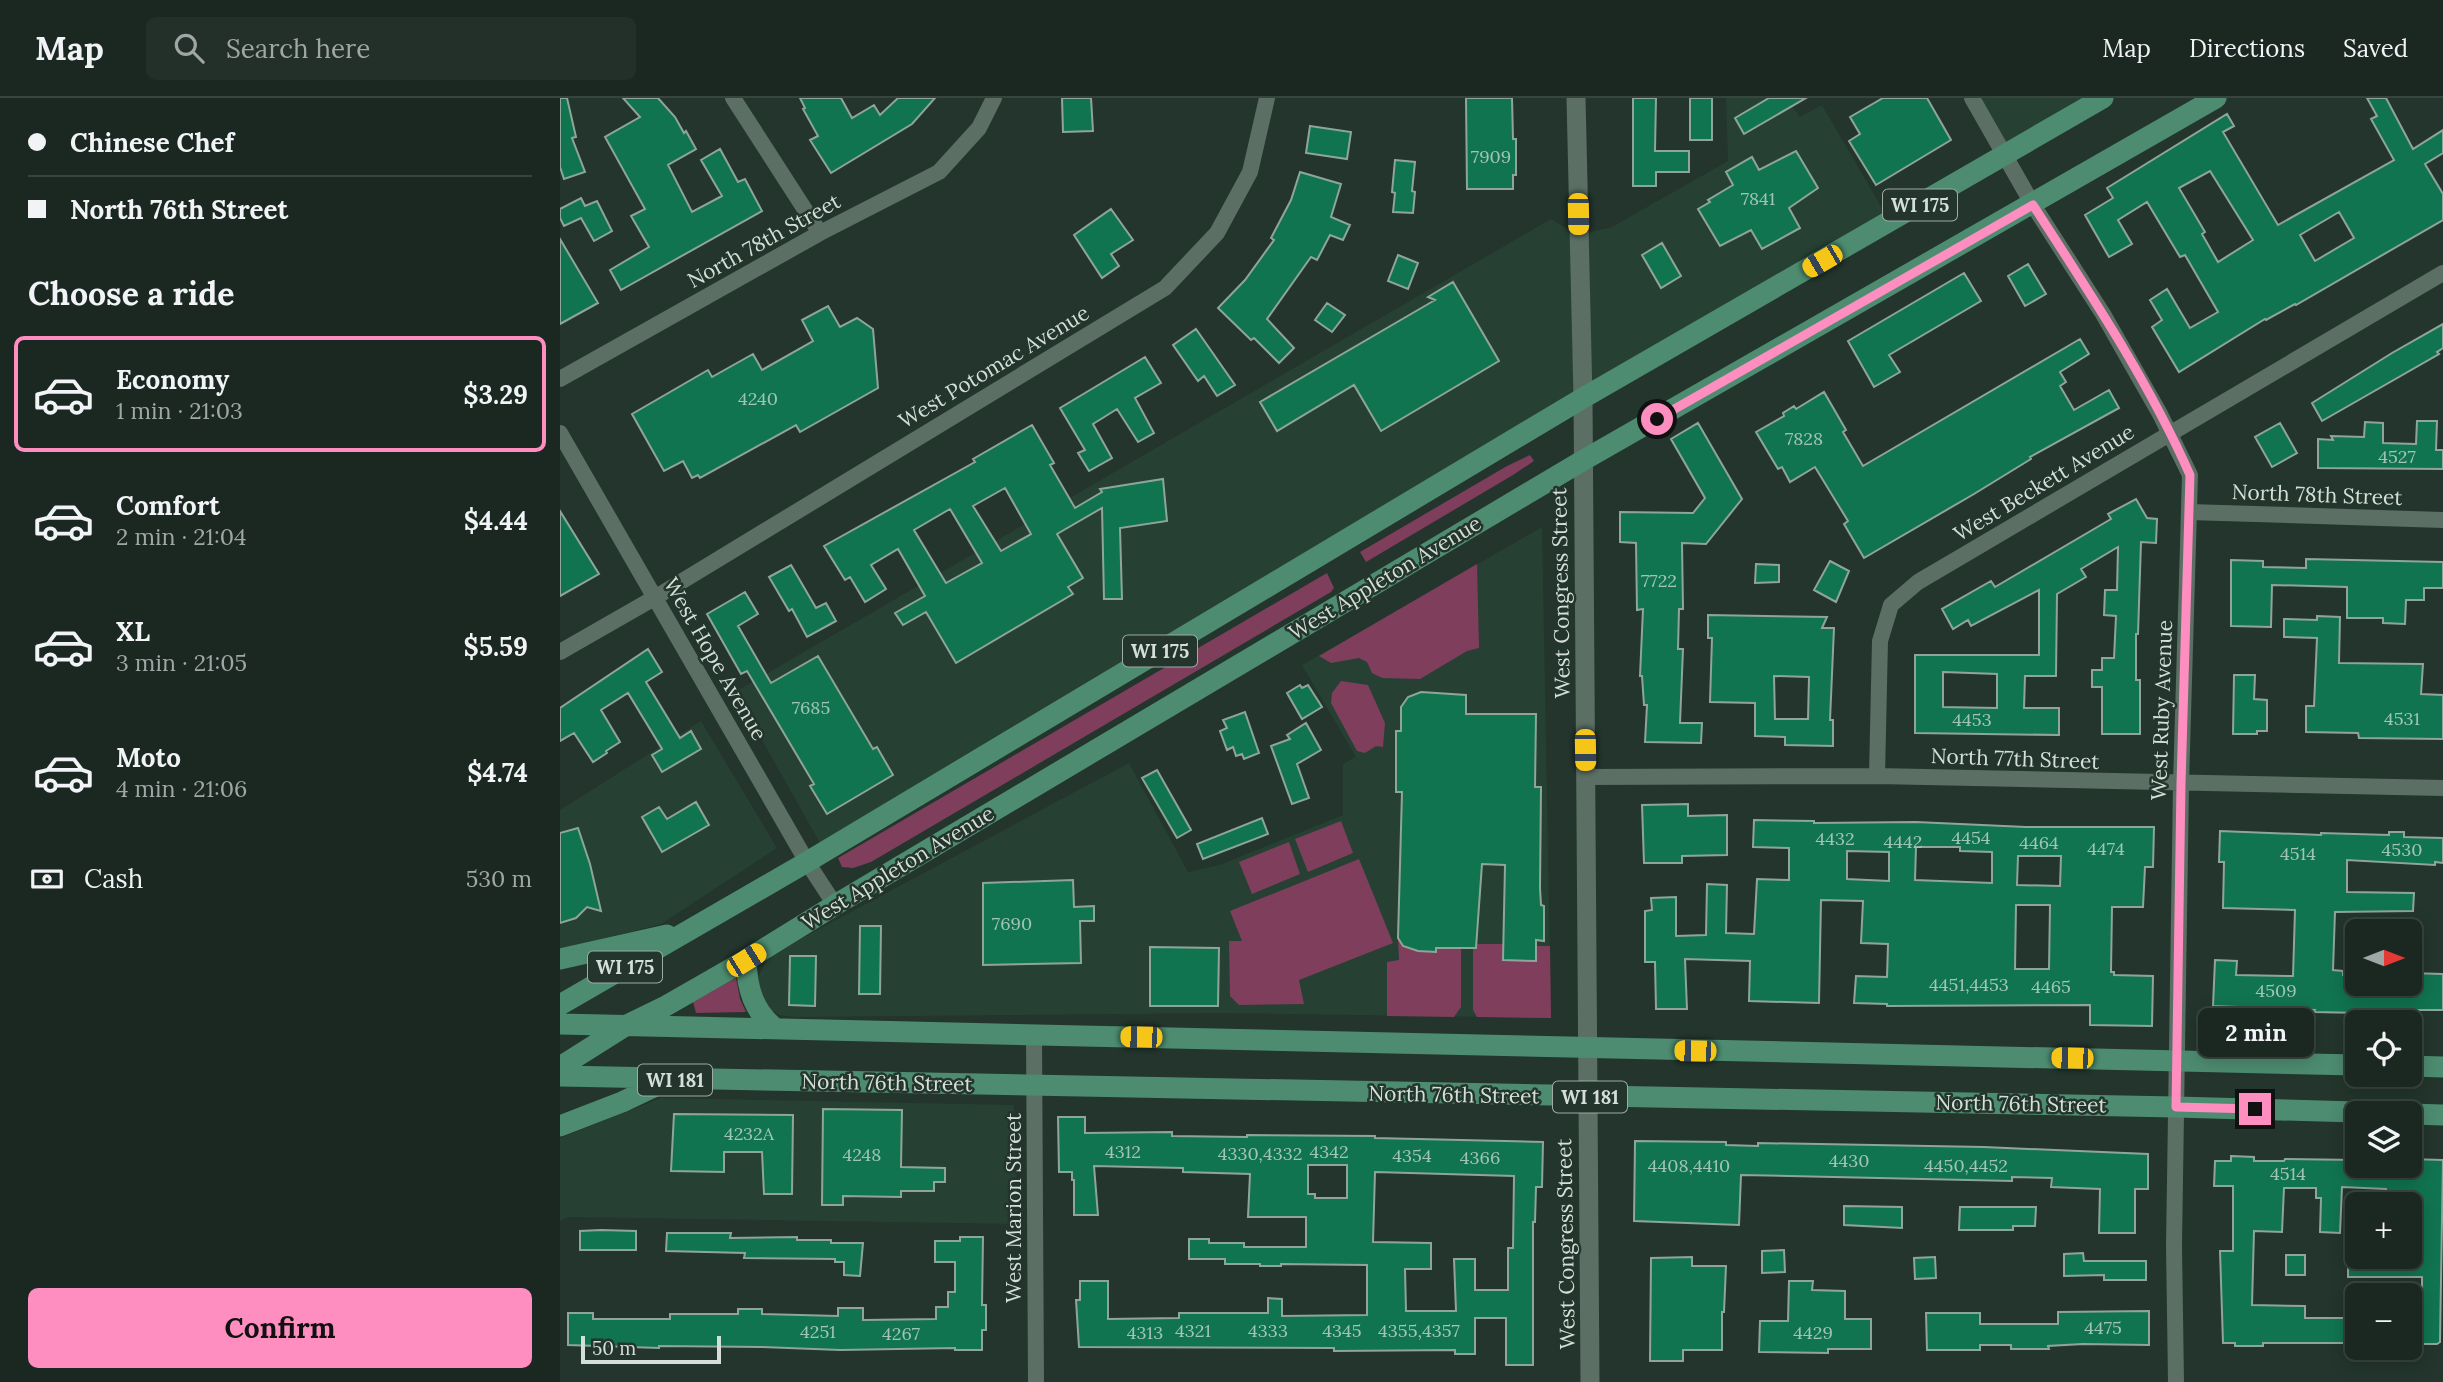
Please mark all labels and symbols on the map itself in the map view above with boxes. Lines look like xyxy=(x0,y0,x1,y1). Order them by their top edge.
house number: 7909 xyxy=(1471,145,1511,168)
street label: North 78th Street xyxy=(683,187,846,294)
house number: 7841 xyxy=(1741,187,1775,210)
road number: WI 175 xyxy=(1883,190,1957,220)
car xyxy=(1568,193,1589,235)
car xyxy=(1799,241,1846,281)
street label: West Potomac Avenue xyxy=(894,299,1094,434)
house number: 4240 xyxy=(738,387,778,410)
route start xyxy=(1641,403,1673,435)
street label: West Beckett Avenue xyxy=(1949,418,2139,547)
house number: 7828 xyxy=(1785,427,1823,450)
house number: 4527 xyxy=(2378,445,2416,468)
street label: North 78th Street xyxy=(2231,478,2404,511)
street label: West Congress Street xyxy=(1545,486,1576,699)
street label: West Appleton Avenue xyxy=(1284,509,1486,646)
house number: 7722 xyxy=(1641,569,1677,592)
street label: West Hope Avenue xyxy=(658,572,773,745)
street label: West Ruby Avenue xyxy=(2145,619,2178,801)
road number: WI 175 xyxy=(1123,636,1197,666)
house number: 7685 xyxy=(792,696,830,719)
house number: 4531 xyxy=(2384,707,2420,730)
house number: 4453 xyxy=(1952,708,1992,731)
car xyxy=(1575,729,1596,771)
street label: North 77th Street xyxy=(1930,742,2101,775)
street label: West Appleton Avenue xyxy=(797,799,999,936)
house number: 4454 xyxy=(1951,826,1991,849)
house number: 4432 xyxy=(1815,827,1855,850)
house number: 4442 xyxy=(1884,830,1922,853)
house number: 4464 xyxy=(2019,831,2059,854)
house number: 4474 xyxy=(2087,837,2125,860)
house number: 4530 xyxy=(2382,838,2422,861)
house number: 4514 xyxy=(2280,842,2316,865)
house number: 7690 xyxy=(992,912,1032,935)
north arrow xyxy=(2345,919,2422,996)
car xyxy=(723,940,770,980)
road number: WI 175 xyxy=(588,952,662,982)
house number: 4451,4453 xyxy=(1929,973,2009,996)
house number: 4465 xyxy=(2031,975,2071,998)
house number: 4509 xyxy=(2255,979,2297,1002)
callout: 2 min xyxy=(2197,1007,2313,1056)
car xyxy=(1120,1026,1163,1048)
car xyxy=(1674,1040,1717,1062)
car xyxy=(2051,1047,2094,1069)
road number: WI 181 xyxy=(638,1064,712,1096)
street label: North 76th Street xyxy=(801,1068,974,1098)
street label: North 76th Street xyxy=(1368,1080,1541,1110)
road number: WI 181 xyxy=(1553,1082,1627,1113)
street label: North 76th Street xyxy=(1935,1089,2108,1119)
route end xyxy=(2239,1093,2271,1125)
street label: West Marion Street xyxy=(1000,1112,1027,1303)
house number: 4232A xyxy=(724,1122,775,1145)
street label: West Congress Street xyxy=(1550,1137,1581,1350)
house number: 4312 xyxy=(1105,1140,1141,1163)
house number: 4342 xyxy=(1309,1140,1349,1163)
house number: 4330,4332 xyxy=(1218,1142,1302,1165)
house number: 4248 xyxy=(843,1143,881,1166)
house number: 4354 xyxy=(1392,1144,1432,1167)
house number: 4366 xyxy=(1460,1146,1500,1169)
house number: 4430 xyxy=(1829,1149,1869,1172)
house number: 4408,4410 xyxy=(1648,1154,1730,1177)
house number: 4450,4452 xyxy=(1924,1154,2008,1177)
house number: 4514 xyxy=(2270,1162,2306,1185)
house number: 4475 xyxy=(2084,1316,2122,1339)
house number: 4321 xyxy=(1175,1319,1211,1342)
house number: 4333 xyxy=(1248,1319,1288,1342)
house number: 4345 xyxy=(1322,1319,1362,1342)
house number: 4355,4357 xyxy=(1378,1319,1460,1342)
house number: 4251 xyxy=(800,1320,836,1343)
house number: 4313 xyxy=(1127,1321,1163,1344)
house number: 4429 xyxy=(1793,1321,1833,1344)
house number: 4267 xyxy=(882,1322,920,1345)
scale bar xyxy=(581,1333,721,1365)

